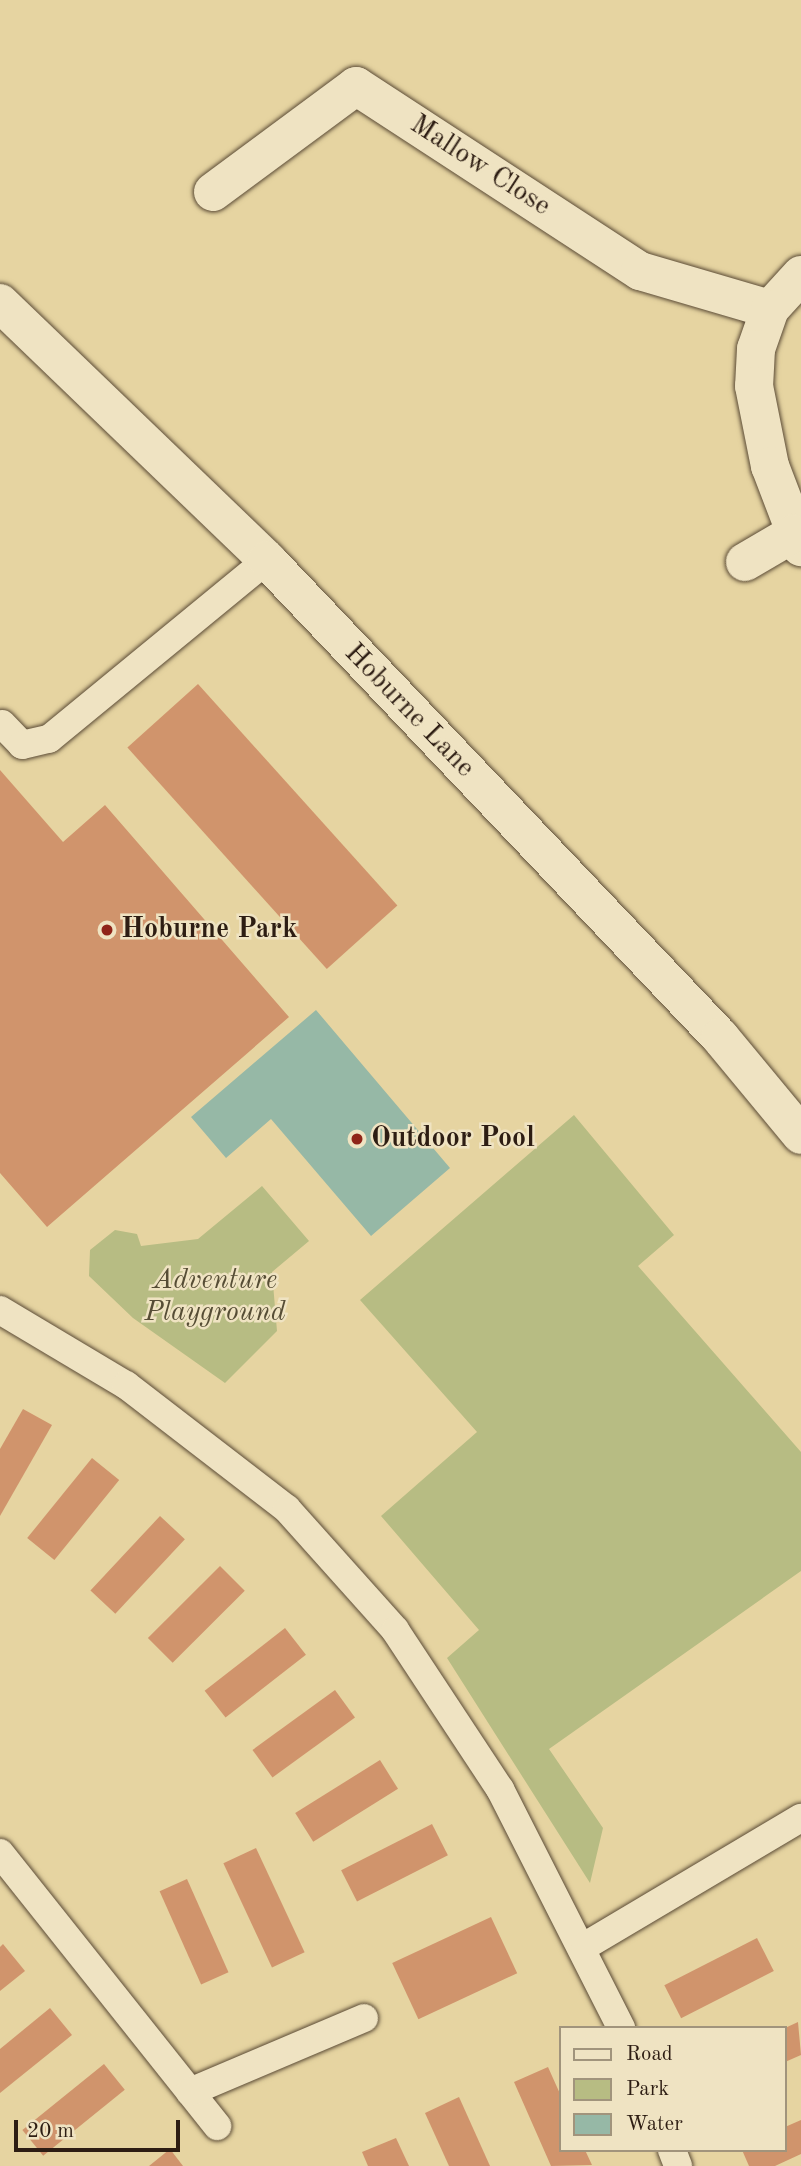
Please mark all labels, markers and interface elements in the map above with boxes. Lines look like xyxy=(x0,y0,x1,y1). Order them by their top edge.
street label: Mallow Close xyxy=(403,108,557,224)
street label: Hoburne Lane xyxy=(337,637,481,785)
place label: Hoburne Park xyxy=(121,913,298,947)
marker: Hoburne Park xyxy=(99,922,115,938)
place label: Outdoor Pool xyxy=(371,1122,535,1156)
marker: Outdoor Pool xyxy=(349,1131,365,1147)
park label: Adventure Playground xyxy=(144,1264,286,1330)
legend xyxy=(560,2026,787,2152)
text: Road xyxy=(626,2044,673,2065)
text: Park xyxy=(626,2079,669,2100)
scale bar xyxy=(18,2106,184,2150)
text: Water xyxy=(626,2114,683,2135)
text: 20 m xyxy=(27,2121,74,2142)

